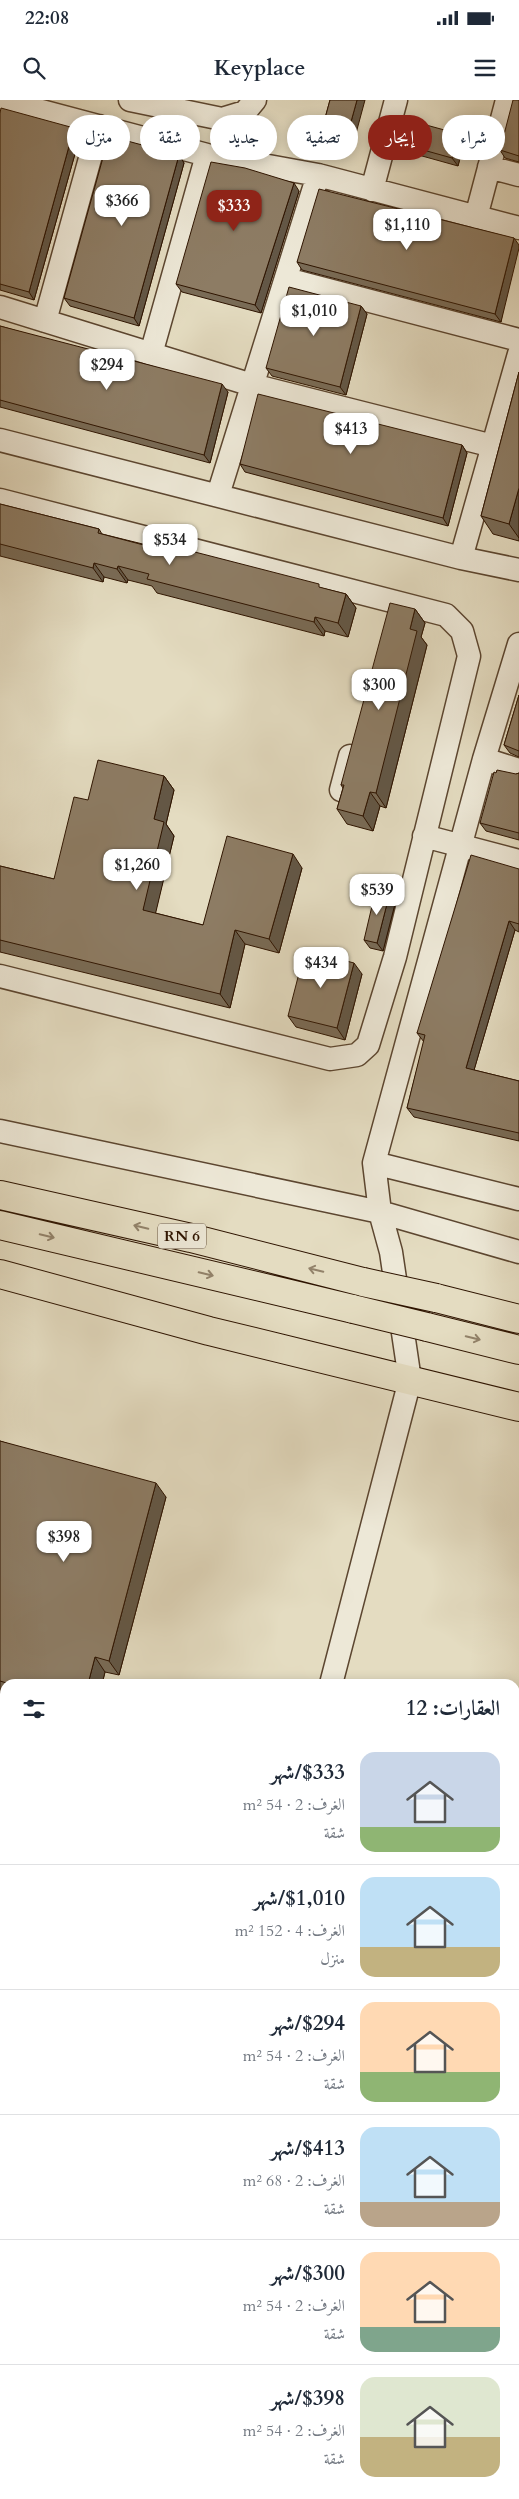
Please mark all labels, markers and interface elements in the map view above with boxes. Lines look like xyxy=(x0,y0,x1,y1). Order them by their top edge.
text: 22:08 xyxy=(25,5,69,31)
text: Keyplace xyxy=(214,53,305,83)
icon: search xyxy=(20,54,48,82)
icon: menu xyxy=(471,54,499,82)
chip: منزل xyxy=(67,115,130,160)
chip: شقة xyxy=(140,115,200,160)
chip: جديد xyxy=(210,115,277,160)
chip: تصفية xyxy=(287,115,358,160)
chip: إيجار xyxy=(368,115,432,160)
chip: شراء xyxy=(442,115,505,160)
pin: $366 xyxy=(92,184,152,227)
text: $366 xyxy=(106,190,138,212)
pin: $333 xyxy=(204,190,264,232)
text: $333 xyxy=(218,195,250,217)
pin: $1,110 xyxy=(366,208,448,251)
text: $1,110 xyxy=(384,214,430,236)
pin: $1,010 xyxy=(273,294,355,337)
text: $1,010 xyxy=(291,300,337,322)
pin: $294 xyxy=(77,348,137,391)
text: $294 xyxy=(91,354,123,376)
pin: $413 xyxy=(321,412,381,455)
text: $413 xyxy=(335,418,367,440)
pin: $534 xyxy=(140,524,200,566)
text: $534 xyxy=(154,529,186,551)
pin: $300 xyxy=(349,668,409,711)
text: $300 xyxy=(363,674,395,696)
pin: $1,260 xyxy=(96,848,178,891)
text: $1,260 xyxy=(114,854,160,876)
pin: $539 xyxy=(347,874,407,916)
text: $539 xyxy=(361,879,393,901)
pin: $434 xyxy=(291,946,351,989)
text: $434 xyxy=(305,952,337,974)
one-way arrow xyxy=(134,1221,150,1231)
road number: RN 6 xyxy=(158,1224,206,1248)
one-way arrow xyxy=(39,1232,55,1241)
one-way arrow xyxy=(309,1265,325,1274)
one-way arrow xyxy=(197,1270,213,1279)
one-way arrow xyxy=(465,1334,481,1343)
pin: $398 xyxy=(34,1520,94,1563)
text: $398 xyxy=(48,1526,80,1548)
text: العقارات: 12 xyxy=(406,1694,500,1723)
icon: filters xyxy=(20,1695,48,1723)
text: $333/شهر xyxy=(270,1758,345,1787)
icon: home xyxy=(400,1772,460,1832)
text: الغرف: 2 · 54 m² xyxy=(243,1794,345,1816)
text: شقة xyxy=(324,1822,345,1844)
text: $1,010/شهر xyxy=(254,1884,345,1913)
icon: home xyxy=(400,1897,460,1957)
text: الغرف: 4 · 152 m² xyxy=(235,1920,345,1942)
text: منزل xyxy=(320,1948,345,1970)
text: $294/شهر xyxy=(270,2009,345,2038)
icon: home xyxy=(400,2022,460,2082)
text: الغرف: 2 · 54 m² xyxy=(243,2045,345,2067)
text: شقة xyxy=(324,2073,345,2095)
text: $413/شهر xyxy=(270,2134,345,2163)
icon: home xyxy=(400,2147,460,2207)
text: الغرف: 2 · 68 m² xyxy=(243,2170,345,2192)
text: شقة xyxy=(324,2198,345,2220)
text: $300/شهر xyxy=(270,2259,345,2288)
icon: home xyxy=(400,2272,460,2332)
text: الغرف: 2 · 54 m² xyxy=(243,2295,345,2317)
text: شقة xyxy=(324,2323,345,2345)
text: $398/شهر xyxy=(270,2384,345,2413)
icon: home xyxy=(400,2397,460,2457)
text: الغرف: 2 · 54 m² xyxy=(243,2420,345,2442)
text: شقة xyxy=(324,2448,345,2470)

